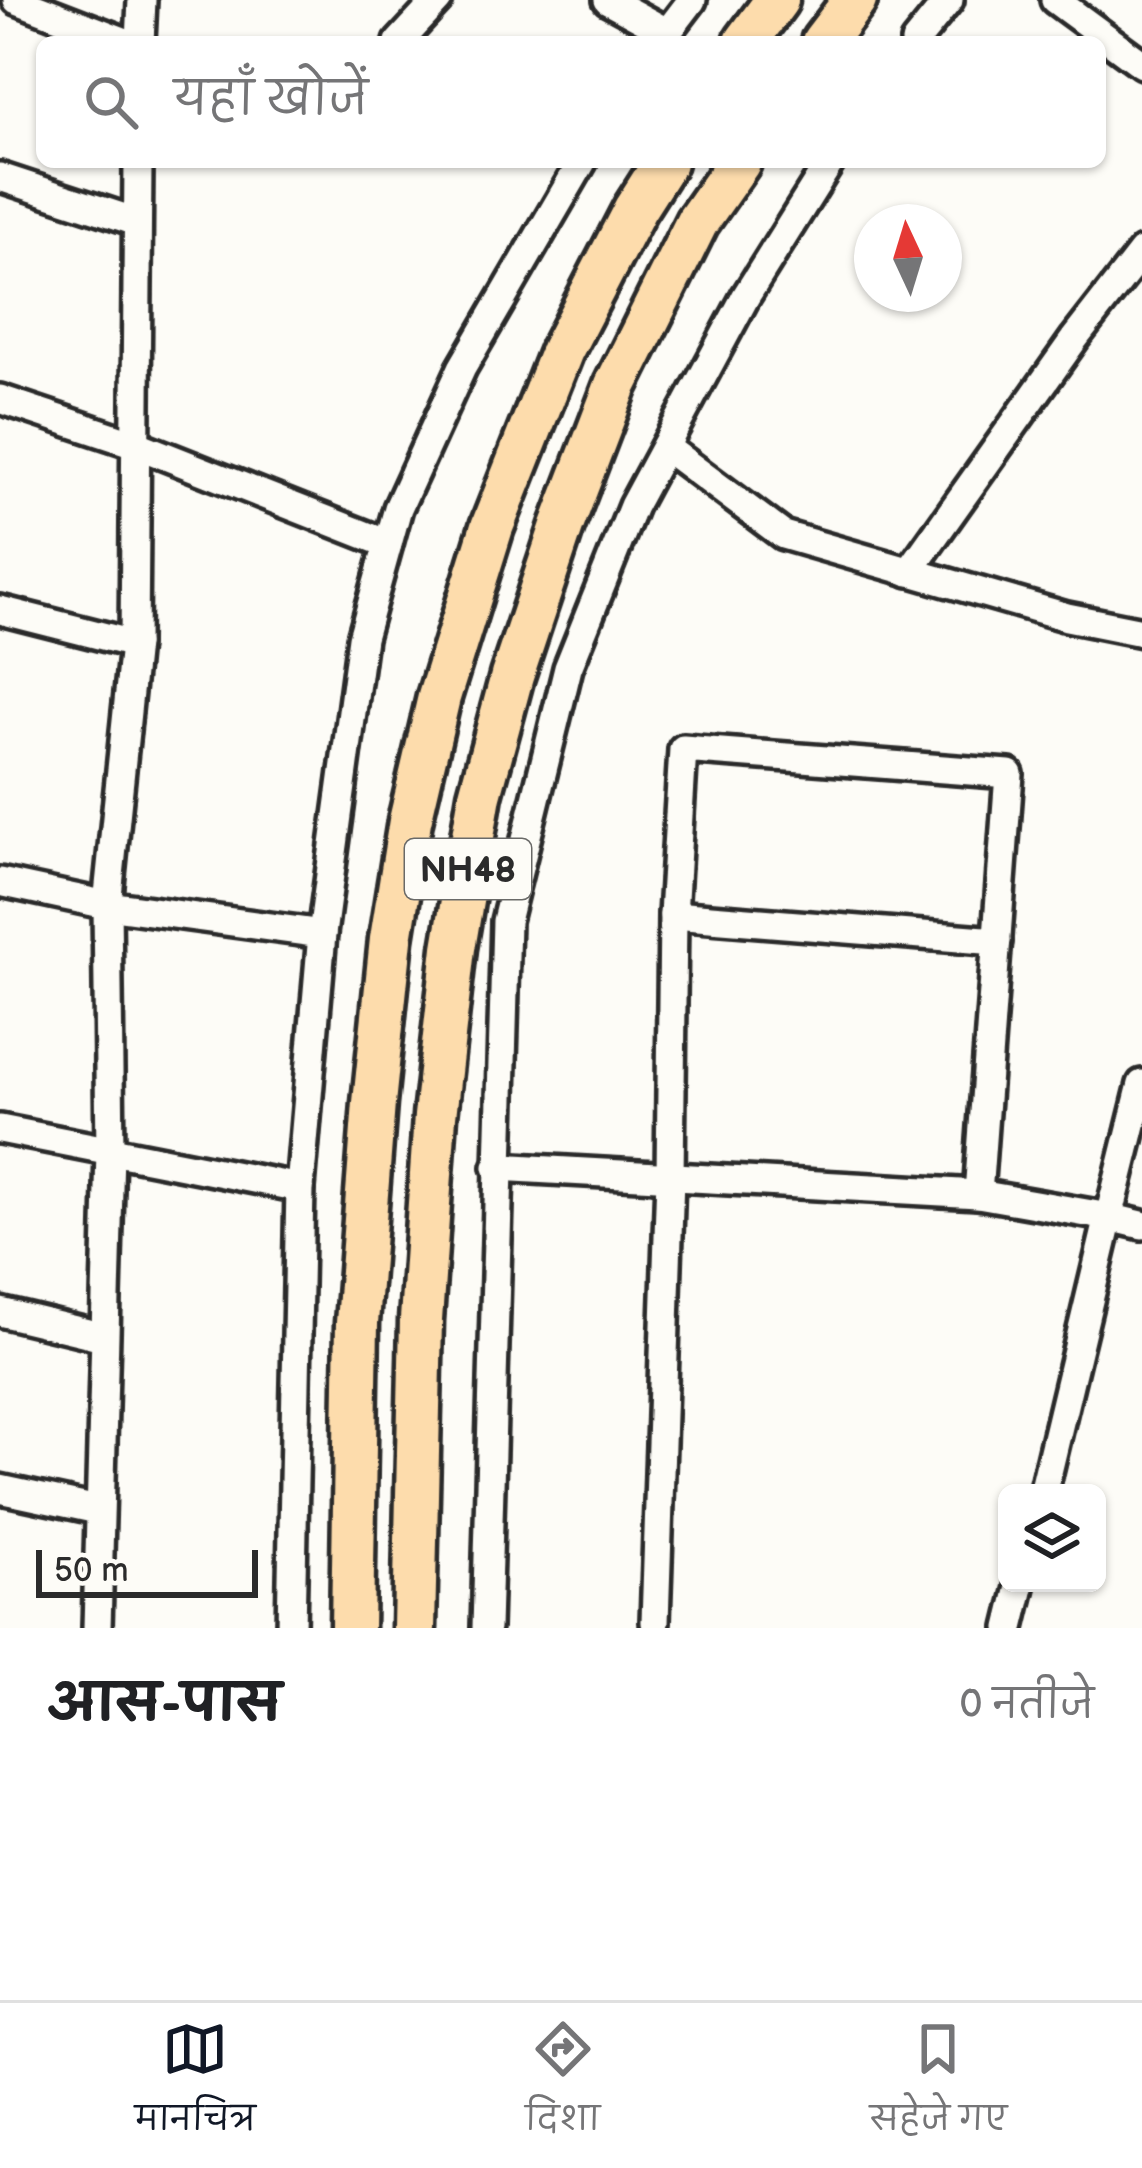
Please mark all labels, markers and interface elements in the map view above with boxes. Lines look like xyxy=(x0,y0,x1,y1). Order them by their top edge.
search box xyxy=(36,36,1106,168)
icon: search xyxy=(78,69,144,135)
text: यहाँ खोजें xyxy=(174,73,368,128)
north arrow xyxy=(854,204,962,312)
road number: NH48 xyxy=(405,839,531,899)
map controls xyxy=(998,1484,1106,1592)
button: layers xyxy=(998,1484,1106,1592)
scale bar xyxy=(36,1544,258,1597)
text: 50 m xyxy=(54,1551,129,1591)
text: आस-पास xyxy=(48,1674,281,1735)
text: 0 नतीजे xyxy=(959,1682,1094,1729)
tab: मानचित्र xyxy=(135,2016,256,2155)
tab: दिशा xyxy=(525,2016,600,2155)
tab: सहेजे गए xyxy=(870,2016,1007,2155)

